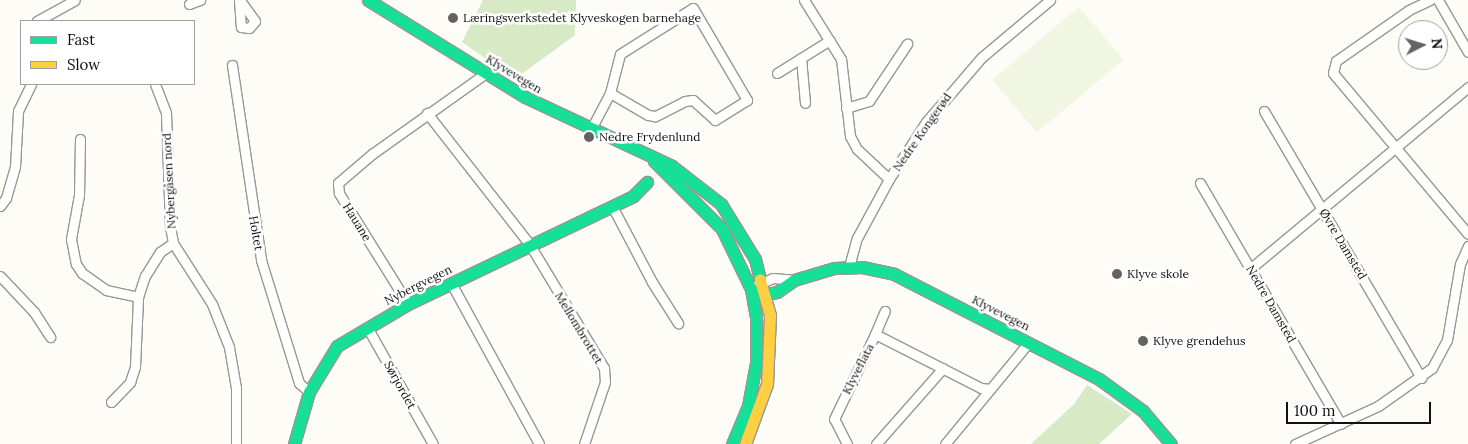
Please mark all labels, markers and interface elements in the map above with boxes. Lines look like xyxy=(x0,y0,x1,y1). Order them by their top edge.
place label: Læringsverkstedet Klyveskogen barnehage xyxy=(463,11,701,25)
marker: Læringsverkstedet Klyveskogen barnehage xyxy=(447,12,459,24)
legend xyxy=(20,20,195,85)
north arrow xyxy=(1398,20,1448,70)
text: Fast xyxy=(67,30,95,49)
text: N xyxy=(1428,38,1446,50)
street label: Klyvevegen xyxy=(483,52,545,96)
text: Slow xyxy=(67,55,100,74)
street label: Nedre Kongerød xyxy=(890,90,954,174)
place label: Nedre Frydenlund xyxy=(599,130,700,144)
marker: Nedre Frydenlund xyxy=(583,131,595,143)
street label: Nybergåsen nord xyxy=(159,133,179,229)
street label: Hauane xyxy=(340,200,374,244)
street label: Øvre Damsted xyxy=(1316,206,1370,282)
street label: Holtet xyxy=(246,214,266,252)
street label: Nybergvegen xyxy=(382,262,454,308)
street label: Nedre Damsted xyxy=(1243,263,1299,345)
place label: Klyve skole xyxy=(1127,267,1189,281)
marker: Klyve skole xyxy=(1111,268,1123,280)
street label: Mellombrottet xyxy=(552,289,606,367)
street label: Klyvevegen xyxy=(970,292,1032,334)
place label: Klyve grendehus xyxy=(1153,334,1246,348)
marker: Klyve grendehus xyxy=(1137,335,1149,347)
street label: Klyveflata xyxy=(839,341,877,397)
street label: Sørjordet xyxy=(381,359,419,411)
scale bar xyxy=(1288,392,1433,424)
text: 100 m xyxy=(1294,401,1335,420)

